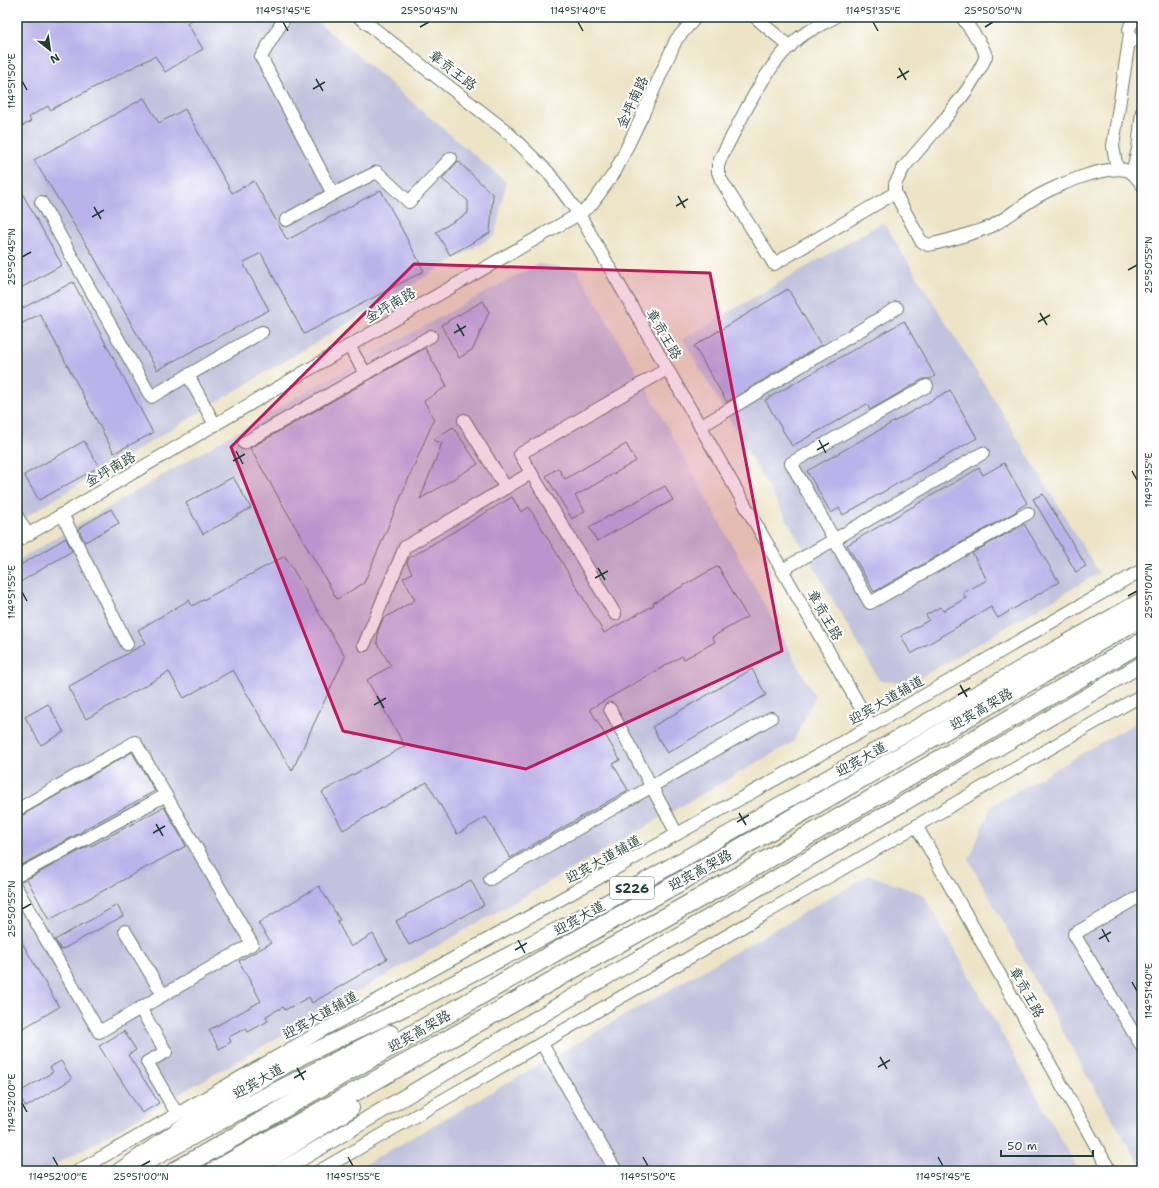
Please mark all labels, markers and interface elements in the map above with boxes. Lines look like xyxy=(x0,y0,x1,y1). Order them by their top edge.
text: 114°51'45"E xyxy=(256,4,310,17)
text: 25°50'45"N xyxy=(400,4,458,17)
text: 114°51'40"E xyxy=(550,4,606,17)
text: 114°51'35"E xyxy=(845,4,901,17)
text: 25°50'50"N xyxy=(964,4,1022,17)
north arrow xyxy=(30,30,70,70)
street label: 章贡王路 xyxy=(425,46,481,94)
text: N xyxy=(47,50,62,67)
text: 114°51'50"E xyxy=(5,53,18,109)
street label: 金坪南路 xyxy=(612,73,652,131)
text: 25°50'45"N xyxy=(5,228,18,286)
text: 25°50'55"N xyxy=(1142,236,1155,294)
street label: 金坪南路 xyxy=(361,283,419,327)
street label: 章贡王路 xyxy=(642,305,686,363)
street label: 金坪南路 xyxy=(81,447,139,491)
text: 114°51'35"E xyxy=(1142,452,1155,508)
text: 25°51'00"N xyxy=(1142,563,1155,619)
text: 114°51'55"E xyxy=(5,565,18,619)
street label: 章贡王路 xyxy=(803,586,847,644)
street label: 迎宾大道辅道 xyxy=(845,671,927,729)
street label: 迎宾高架路 xyxy=(946,684,1016,734)
street label: 迎宾大道 xyxy=(832,738,890,780)
street label: 迎宾大道辅道 xyxy=(562,831,644,887)
street label: 迎宾高架路 xyxy=(665,845,735,895)
road number: S226 xyxy=(610,877,654,899)
text: 25°50'55"N xyxy=(5,880,18,938)
street label: 迎宾大道 xyxy=(550,897,608,939)
street label: 章贡王路 xyxy=(1006,963,1048,1021)
text: 114°51'40"E xyxy=(1142,963,1155,1019)
street label: 迎宾大道辅道 xyxy=(279,987,361,1043)
street label: 迎宾高架路 xyxy=(384,1006,454,1056)
street label: 迎宾大道 xyxy=(229,1059,287,1103)
text: 114°52'00"E xyxy=(5,1074,18,1132)
scale bar xyxy=(1001,1132,1093,1158)
text: 50 m xyxy=(1007,1138,1037,1154)
text: 114°52'00"E xyxy=(29,1170,87,1183)
text: 25°51'00"N xyxy=(113,1170,169,1183)
text: 114°51'55"E xyxy=(326,1170,380,1183)
text: 114°51'50"E xyxy=(620,1170,676,1183)
text: 114°51'45"E xyxy=(916,1170,970,1183)

